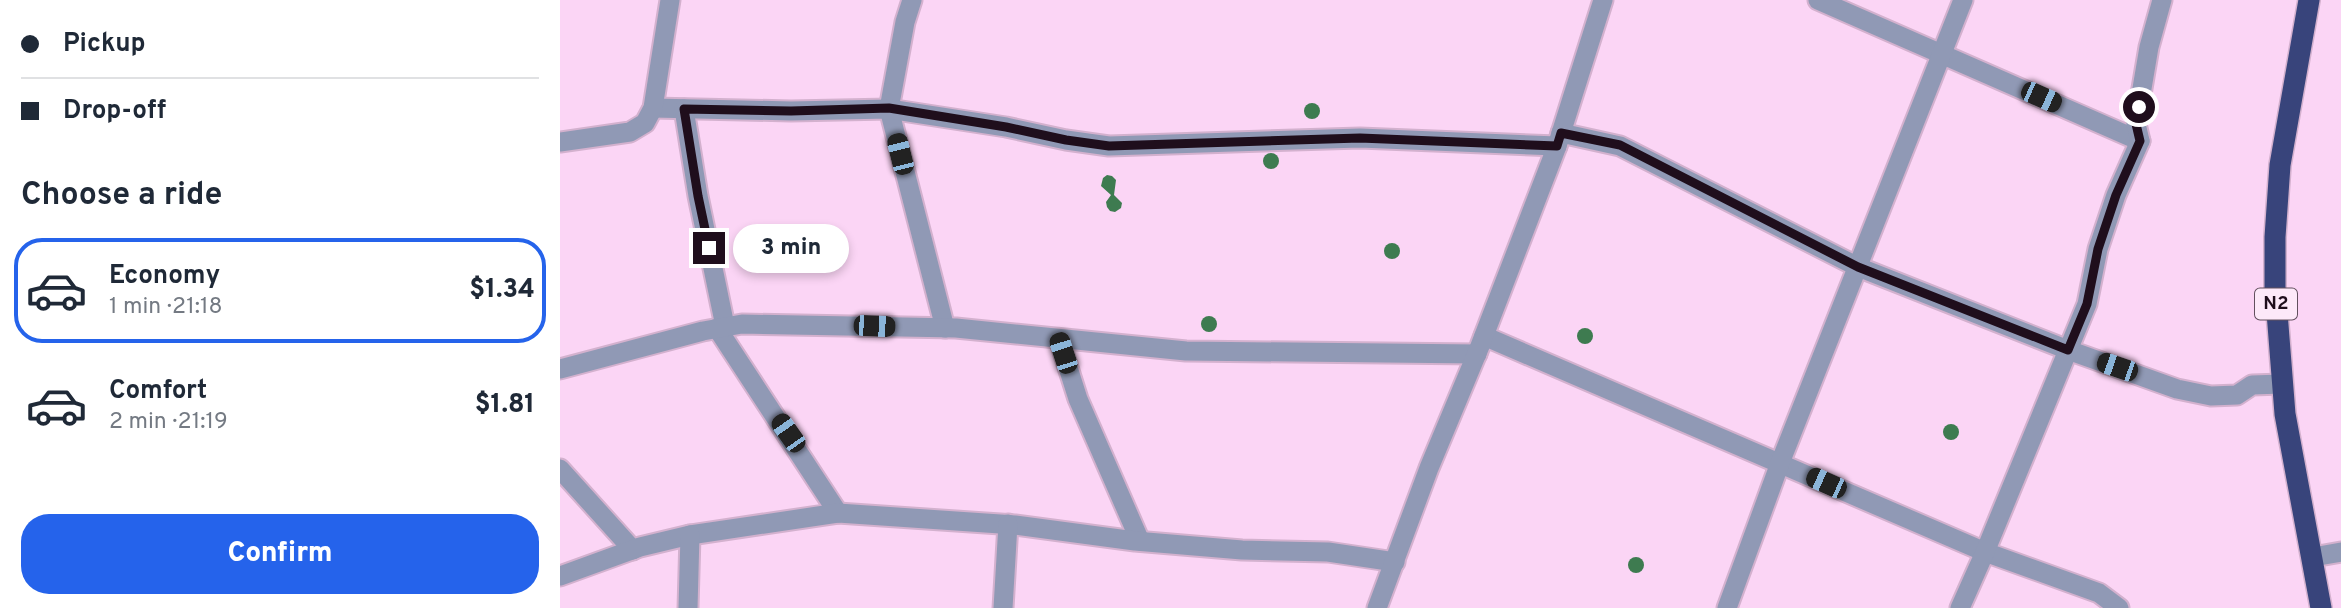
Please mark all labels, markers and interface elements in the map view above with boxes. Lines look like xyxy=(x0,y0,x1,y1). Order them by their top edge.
text: Pickup xyxy=(63,28,146,61)
car xyxy=(2018,79,2065,115)
route start xyxy=(2123,91,2155,123)
text: Drop-off xyxy=(63,95,166,128)
car xyxy=(885,131,916,177)
text: Choose a ride xyxy=(21,176,222,216)
callout: 3 min xyxy=(734,224,849,272)
route end xyxy=(693,232,725,264)
text: 3 min xyxy=(761,234,821,263)
icon: car xyxy=(25,259,88,322)
text: Economy xyxy=(109,260,220,293)
text: $1.34 xyxy=(469,274,535,307)
road number: N2 xyxy=(2255,288,2297,320)
text: 1 min · 21:18 xyxy=(109,293,223,322)
car xyxy=(853,315,896,337)
car xyxy=(1047,330,1080,376)
car xyxy=(2094,350,2141,384)
icon: car xyxy=(25,374,88,437)
text: Comfort xyxy=(109,375,207,408)
text: $1.81 xyxy=(475,389,535,422)
text: 2 min · 21:19 xyxy=(109,408,228,437)
car xyxy=(768,410,809,456)
car xyxy=(1803,465,1850,501)
button: Confirm xyxy=(21,514,539,594)

